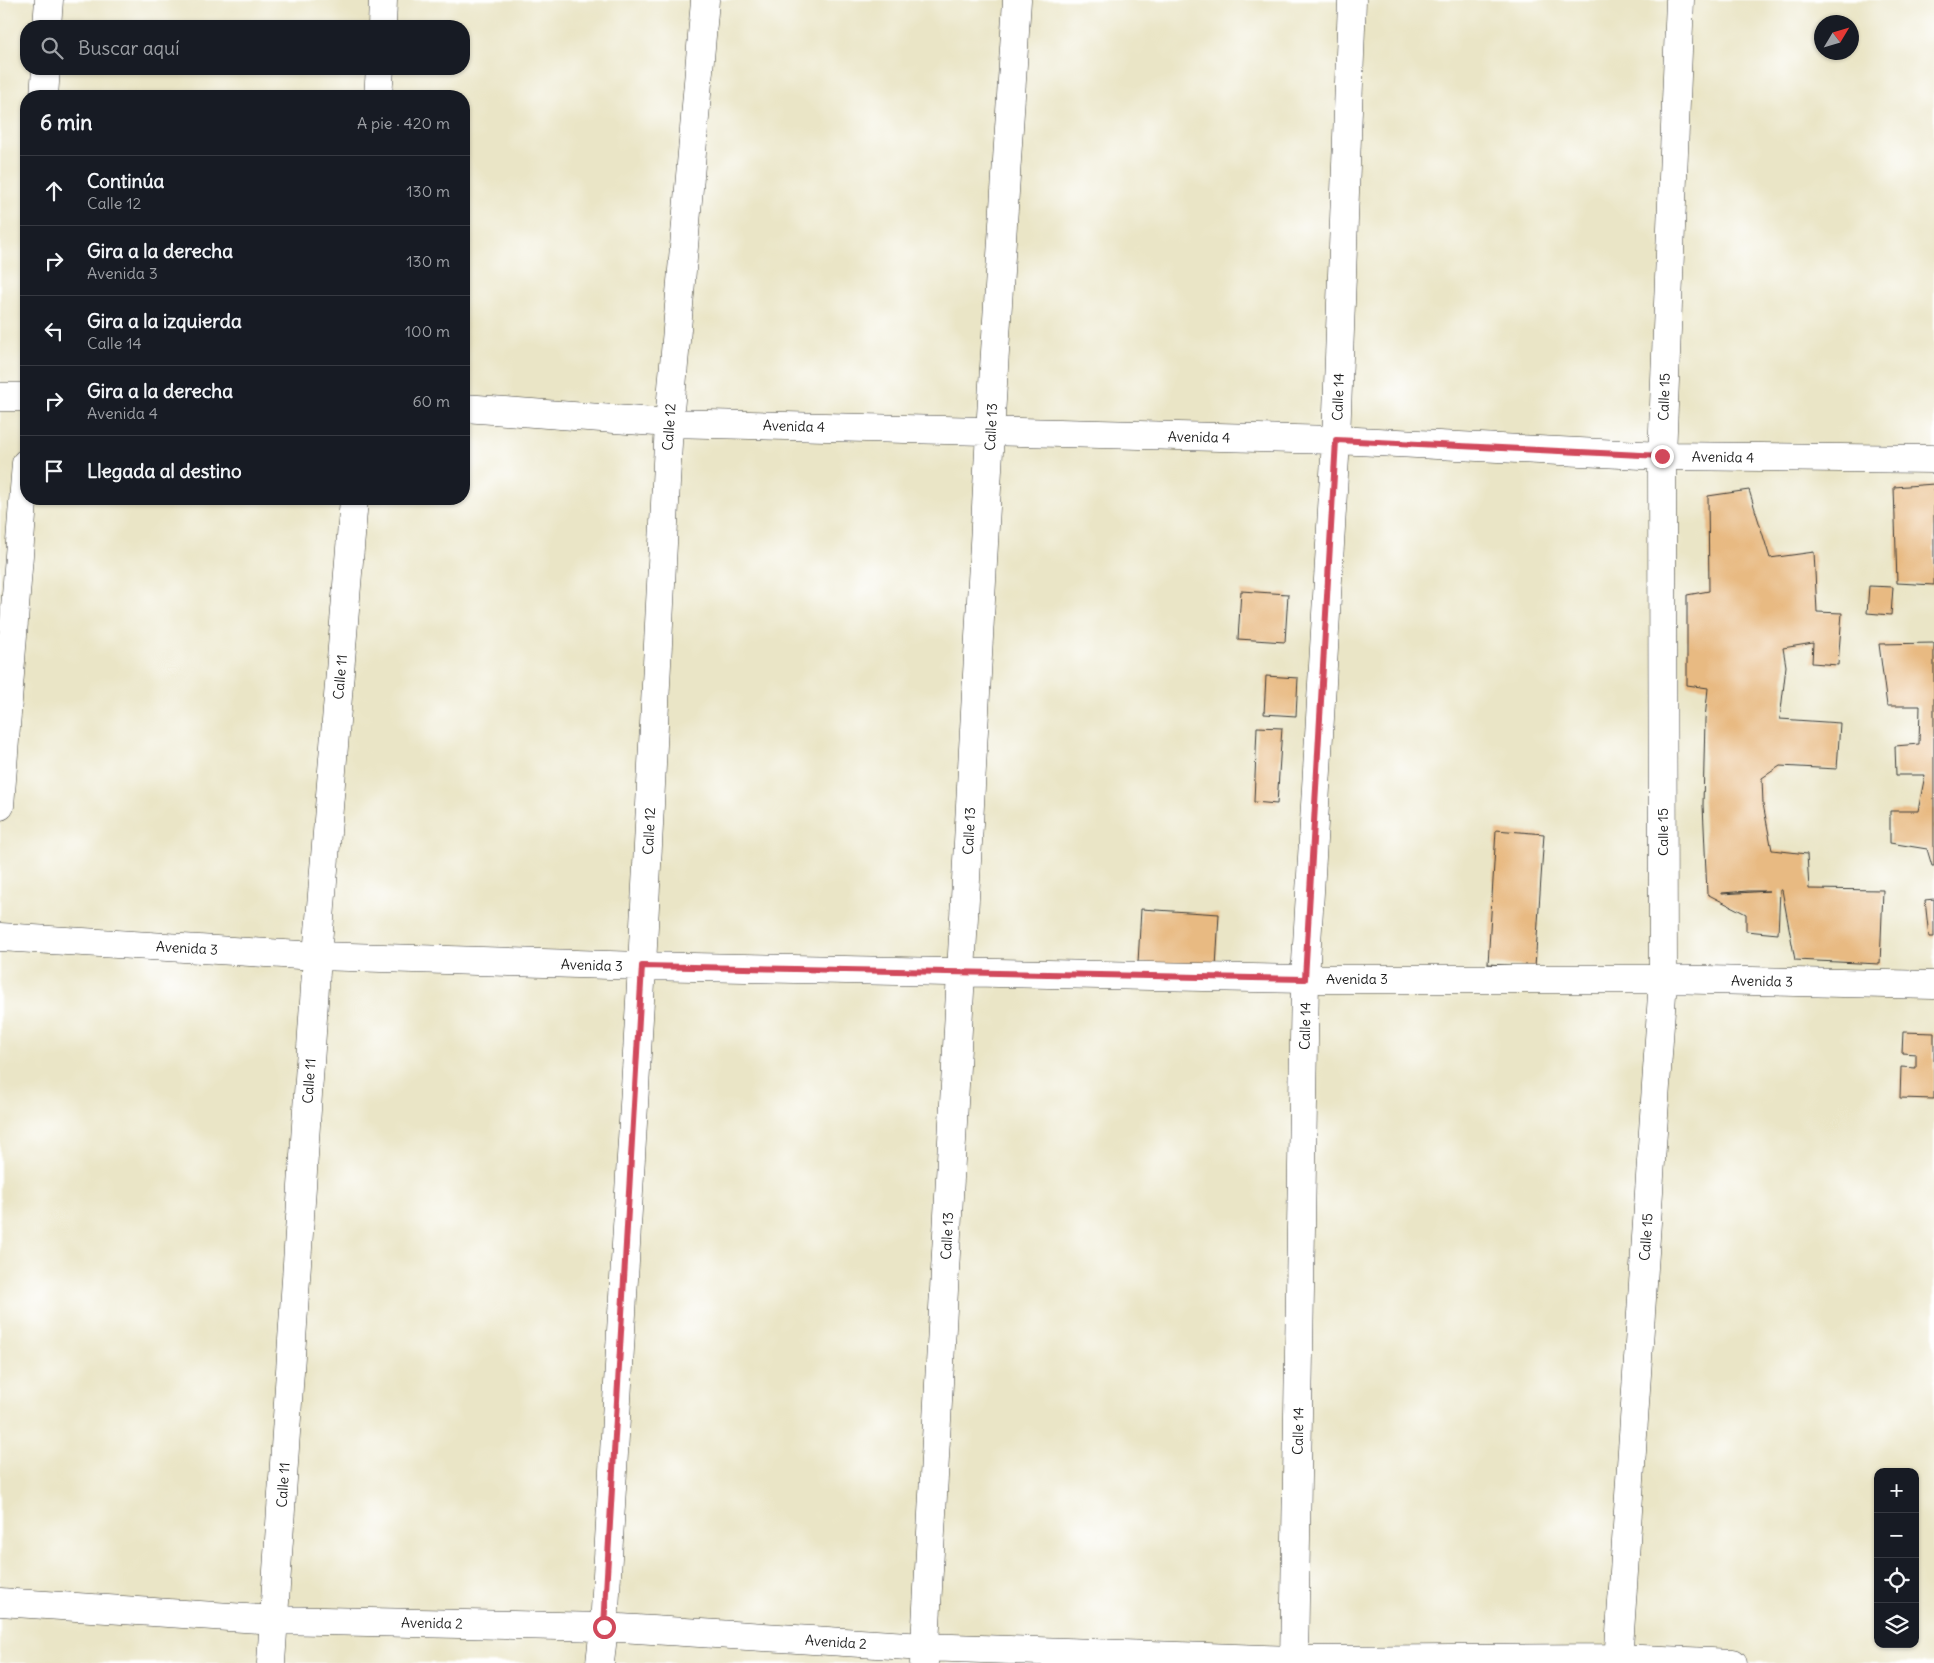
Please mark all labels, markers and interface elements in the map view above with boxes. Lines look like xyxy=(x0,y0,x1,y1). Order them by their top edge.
north arrow xyxy=(1814,15,1859,60)
search box xyxy=(20,20,470,75)
icon: search xyxy=(38,34,66,62)
text: Buscar aquí xyxy=(78,36,179,60)
text: 6 min xyxy=(40,109,92,136)
text: A pie · 420 m xyxy=(357,113,450,133)
text: Continúa xyxy=(87,169,164,193)
icon: ahead xyxy=(40,177,68,205)
text: 130 m xyxy=(406,181,450,201)
text: Calle 12 xyxy=(87,193,141,213)
text: Gira a la derecha xyxy=(87,239,233,263)
icon: right xyxy=(40,247,68,275)
text: 130 m xyxy=(406,251,450,271)
text: Avenida 3 xyxy=(87,263,158,283)
text: Gira a la izquierda xyxy=(87,309,242,333)
icon: left xyxy=(40,317,68,345)
text: 100 m xyxy=(405,321,450,341)
text: Calle 14 xyxy=(87,333,142,353)
street label: Calle 14 xyxy=(1328,373,1348,421)
street label: Calle 15 xyxy=(1654,373,1674,421)
text: Gira a la derecha xyxy=(87,379,233,403)
icon: right xyxy=(40,387,68,415)
text: 60 m xyxy=(412,391,450,411)
street label: Calle 12 xyxy=(658,402,680,451)
text: Avenida 4 xyxy=(87,403,158,423)
street label: Calle 13 xyxy=(981,403,1001,451)
street label: Avenida 4 xyxy=(763,416,825,436)
street label: Avenida 4 xyxy=(1168,427,1230,447)
route end xyxy=(1651,445,1674,468)
street label: Avenida 4 xyxy=(1692,447,1754,467)
icon: arrive xyxy=(40,457,68,485)
text: Llegada al destino xyxy=(87,459,242,483)
street label: Calle 11 xyxy=(329,654,351,700)
street label: Calle 12 xyxy=(639,807,659,855)
street label: Calle 13 xyxy=(959,807,979,855)
street label: Calle 15 xyxy=(1654,808,1672,856)
street label: Avenida 3 xyxy=(156,937,218,959)
street label: Avenida 3 xyxy=(561,955,623,975)
street label: Avenida 3 xyxy=(1326,970,1388,988)
street label: Avenida 3 xyxy=(1731,971,1793,991)
street label: Calle 14 xyxy=(1296,1002,1314,1050)
street label: Calle 11 xyxy=(298,1058,320,1104)
street label: Calle 13 xyxy=(937,1212,957,1260)
street label: Calle 15 xyxy=(1635,1213,1657,1261)
street label: Calle 14 xyxy=(1289,1407,1307,1455)
street label: Calle 11 xyxy=(272,1462,294,1508)
map controls xyxy=(1874,1468,1919,1648)
button: + xyxy=(1874,1468,1919,1513)
button: − xyxy=(1874,1513,1919,1558)
button: locate xyxy=(1874,1558,1919,1603)
button: layers xyxy=(1874,1603,1919,1648)
street label: Avenida 2 xyxy=(401,1613,463,1633)
route start xyxy=(593,1616,616,1639)
street label: Avenida 2 xyxy=(805,1631,868,1653)

